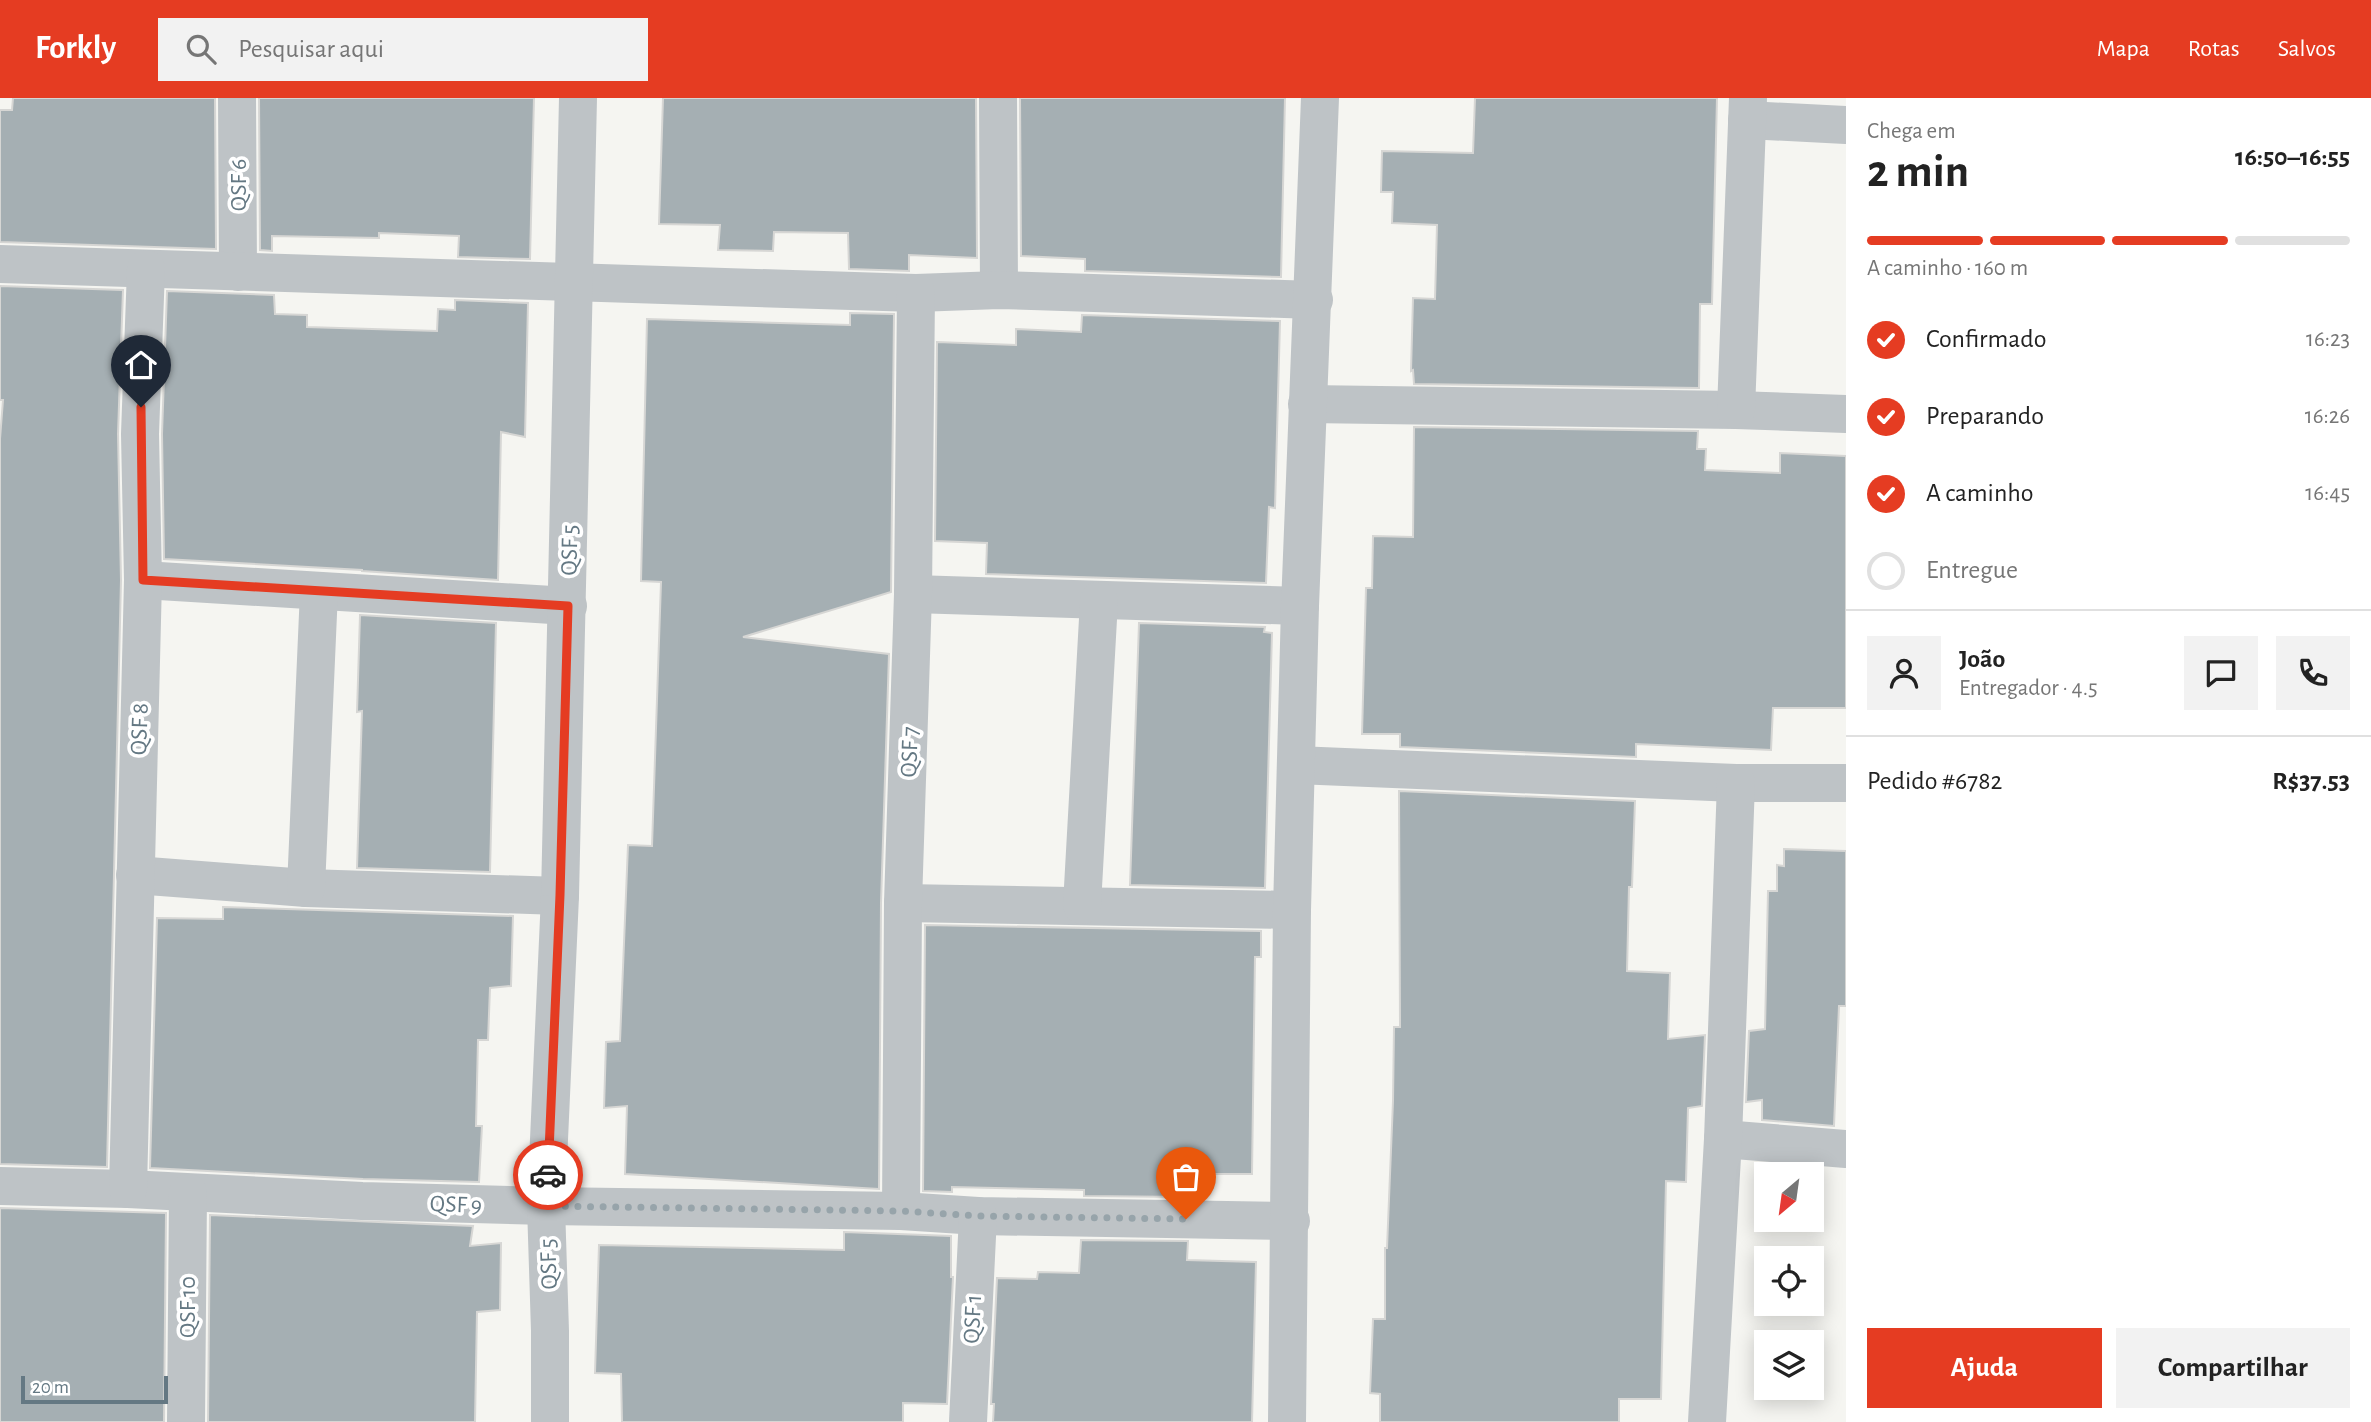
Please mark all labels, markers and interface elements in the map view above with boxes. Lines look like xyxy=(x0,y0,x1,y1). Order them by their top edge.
search box xyxy=(158,18,648,81)
icon: search xyxy=(182,30,220,68)
text: Forkly xyxy=(35,32,116,65)
text: Pesquisar aqui xyxy=(238,36,384,62)
text: Mapa xyxy=(2097,37,2150,61)
text: Rotas xyxy=(2188,37,2240,61)
text: Salvos xyxy=(2278,37,2336,61)
text: Chega em xyxy=(1867,120,1956,143)
text: 16:50–16:55 xyxy=(2235,144,2350,170)
text: 2 min xyxy=(1867,149,1969,195)
street label: QSF 6 xyxy=(227,159,251,211)
text: A caminho · 160 m xyxy=(1867,257,2028,280)
icon: check xyxy=(1867,321,1905,359)
text: Confirmado xyxy=(1926,326,2047,352)
text: 16:23 xyxy=(2306,328,2350,351)
pin xyxy=(111,335,171,407)
icon: home xyxy=(122,346,160,384)
icon: check xyxy=(1867,398,1905,436)
text: Preparando xyxy=(1926,403,2044,429)
text: 16:26 xyxy=(2305,405,2350,428)
icon: check xyxy=(1867,475,1905,513)
text: A caminho xyxy=(1926,480,2034,506)
text: 16:45 xyxy=(2305,482,2350,505)
street label: QSF 5 xyxy=(558,524,582,576)
text: Entregue xyxy=(1926,557,2018,583)
button: person xyxy=(1867,636,1941,710)
button: chat xyxy=(2184,636,2258,710)
button: phone xyxy=(2276,636,2350,710)
text: João xyxy=(1959,646,2005,672)
text: Entregador · 4.5 xyxy=(1959,677,2098,700)
street label: QSF 8 xyxy=(127,702,153,756)
street label: QSF 7 xyxy=(897,726,923,778)
text: Pedido #6782 xyxy=(1867,768,2002,794)
text: R$37.53 xyxy=(2272,768,2350,794)
courier xyxy=(513,1140,583,1210)
pin xyxy=(1156,1147,1216,1219)
icon: car xyxy=(529,1156,567,1194)
icon: bag xyxy=(1167,1158,1205,1196)
north arrow xyxy=(1754,1162,1824,1232)
map controls xyxy=(1754,1162,1824,1400)
street label: QSF 9 xyxy=(429,1192,483,1218)
street label: QSF 5 xyxy=(536,1238,562,1290)
button: locate xyxy=(1754,1246,1824,1316)
street label: QSF 10 xyxy=(176,1276,200,1338)
street label: QSF 1 xyxy=(960,1294,986,1344)
button: Ajuda xyxy=(1867,1328,2102,1408)
button: Compartilhar xyxy=(2116,1328,2350,1408)
button: layers xyxy=(1754,1330,1824,1400)
scale bar xyxy=(21,1373,168,1405)
text: 20 m xyxy=(32,1378,69,1397)

